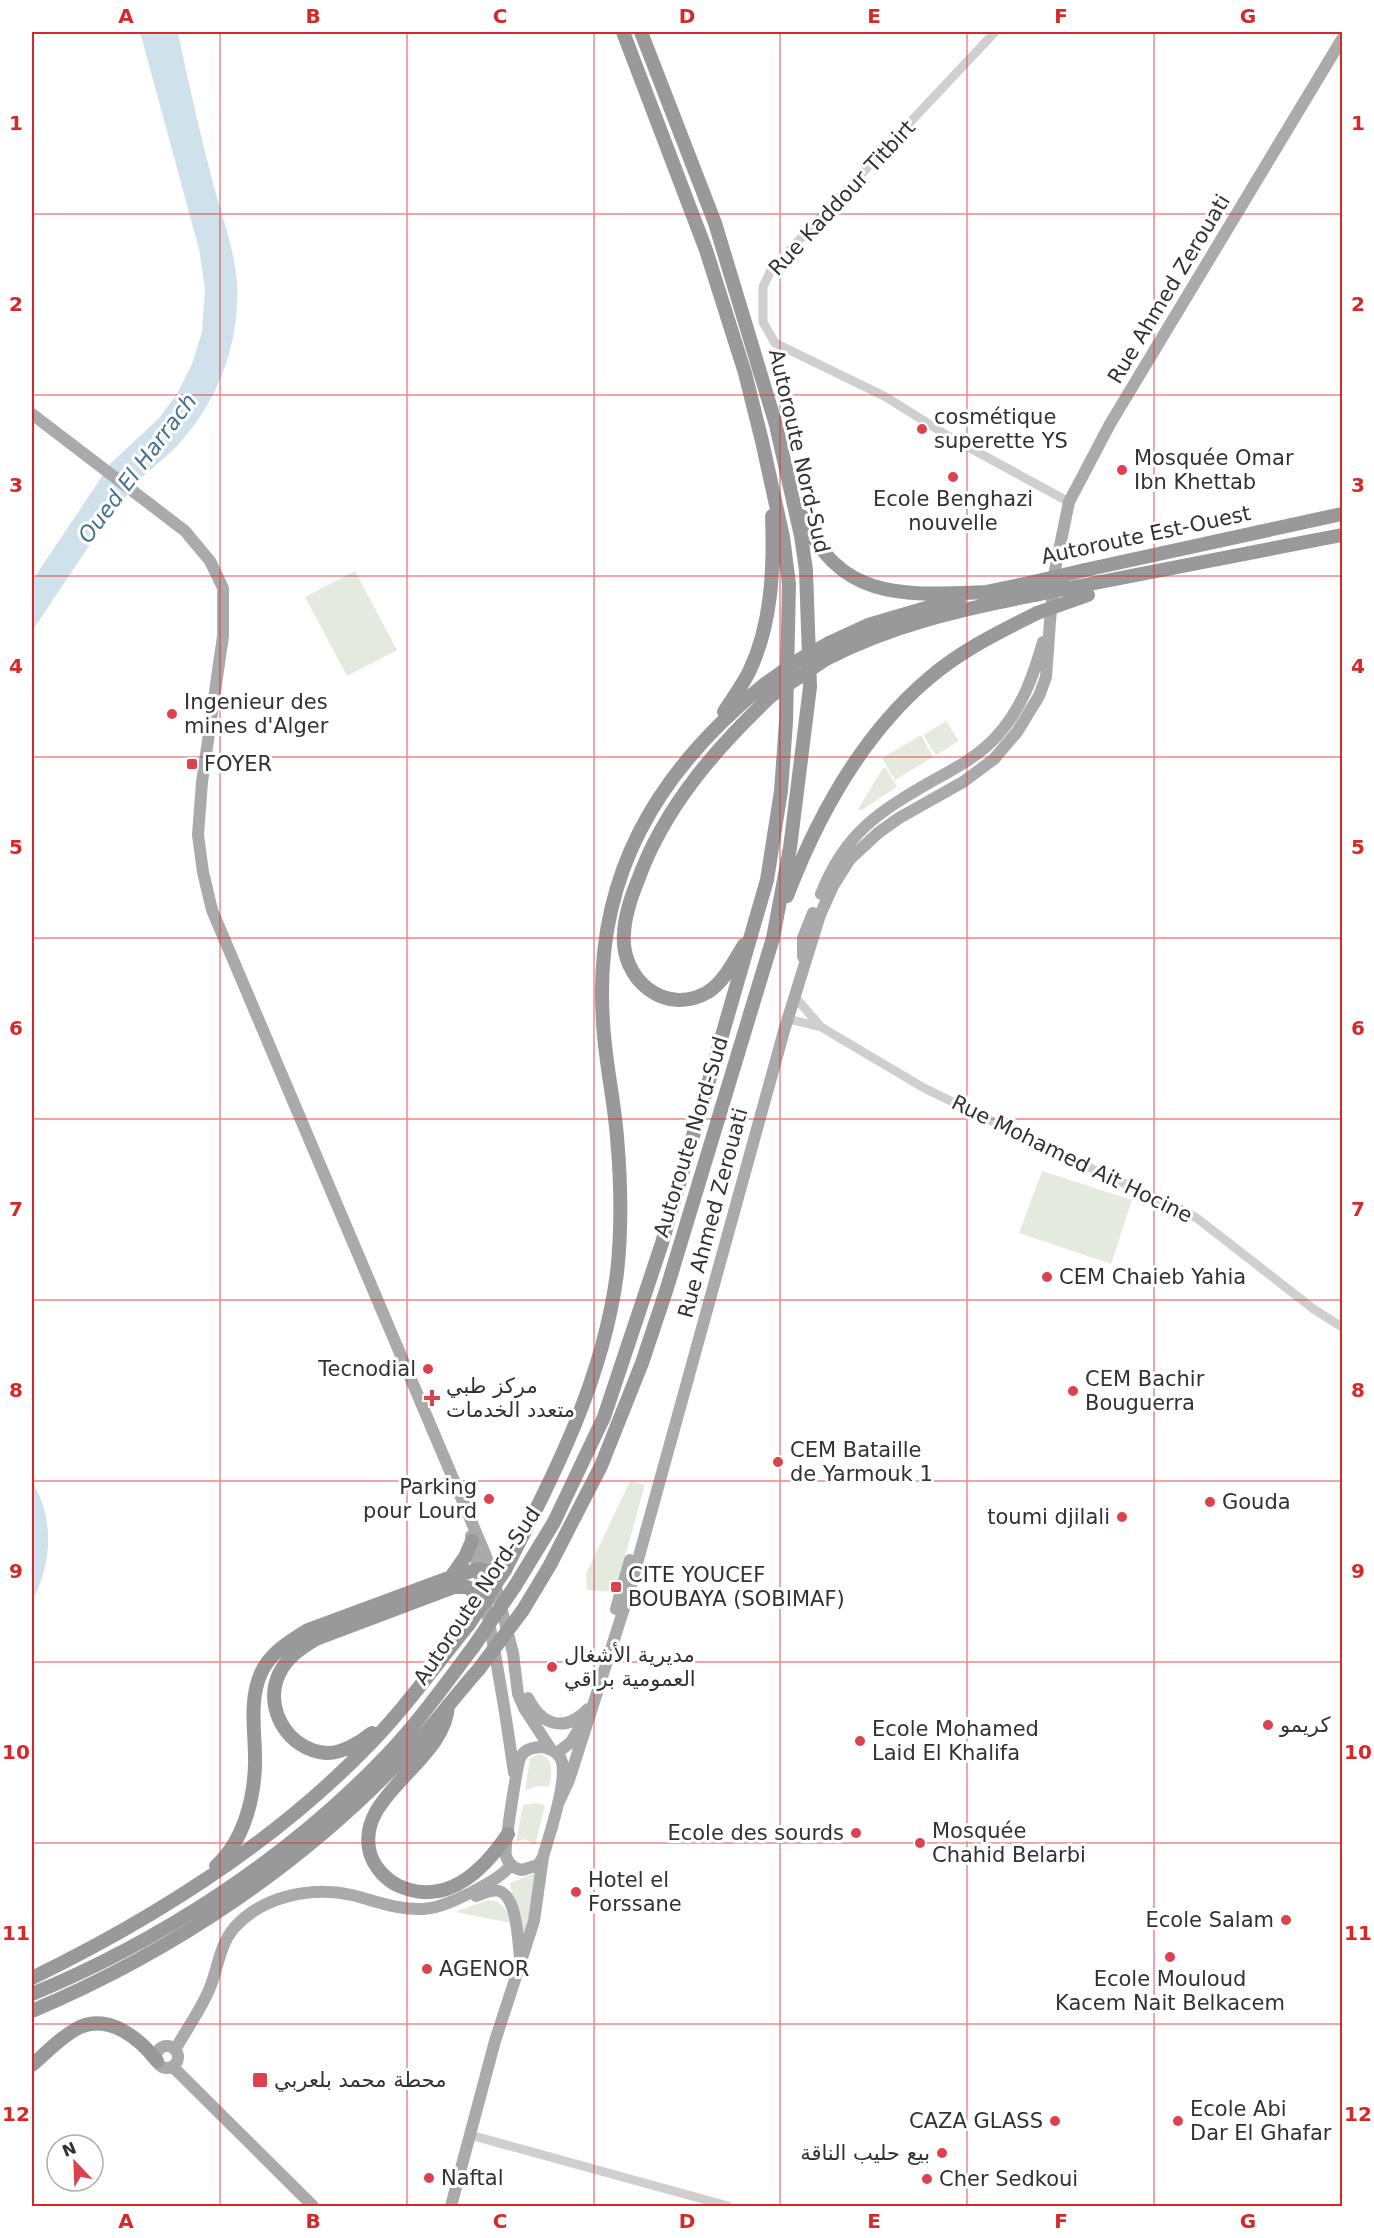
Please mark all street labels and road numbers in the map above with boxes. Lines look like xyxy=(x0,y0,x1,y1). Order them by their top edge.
street label: Rue Kaddour Titbirt xyxy=(764,115,920,281)
street label: Rue Ahmed Zerouati xyxy=(1103,190,1235,388)
street label: Autoroute Nord-Sud xyxy=(764,347,834,555)
street label: Autoroute Est-Ouest xyxy=(1039,501,1253,569)
street label: Autoroute Nord-Sud xyxy=(649,1034,733,1240)
street label: Rue Mohamed Ait Hocine xyxy=(948,1090,1196,1228)
street label: Rue Ahmed Zerouati xyxy=(673,1105,753,1321)
street label: Autoroute Nord-Sud xyxy=(409,1503,545,1689)

